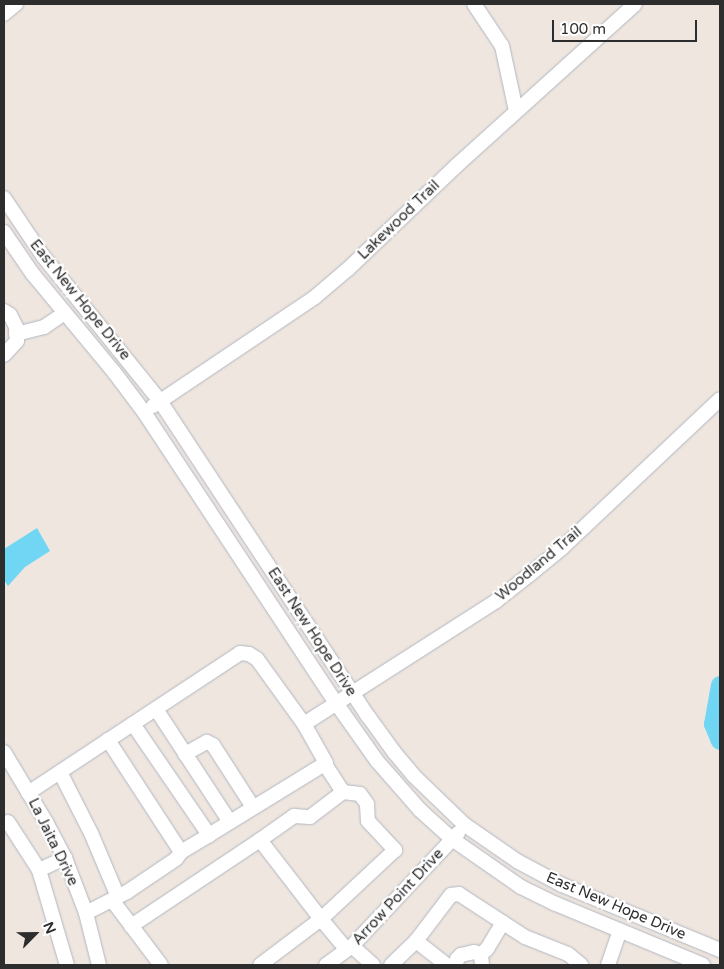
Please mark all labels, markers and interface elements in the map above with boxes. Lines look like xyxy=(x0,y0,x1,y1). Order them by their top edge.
scale bar xyxy=(554,10,699,42)
text: 100 m xyxy=(560,20,606,38)
street label: Lakewood Trail xyxy=(354,176,444,264)
street label: East New Hope Drive xyxy=(26,236,134,364)
street label: Woodland Trail xyxy=(492,523,586,605)
street label: East New Hope Drive xyxy=(264,564,360,700)
street label: La Jaita Drive xyxy=(24,795,82,889)
street label: Arrow Point Drive xyxy=(349,845,447,949)
street label: East New Hope Drive xyxy=(544,868,688,944)
north arrow xyxy=(10,909,60,959)
text: N xyxy=(39,919,59,936)

